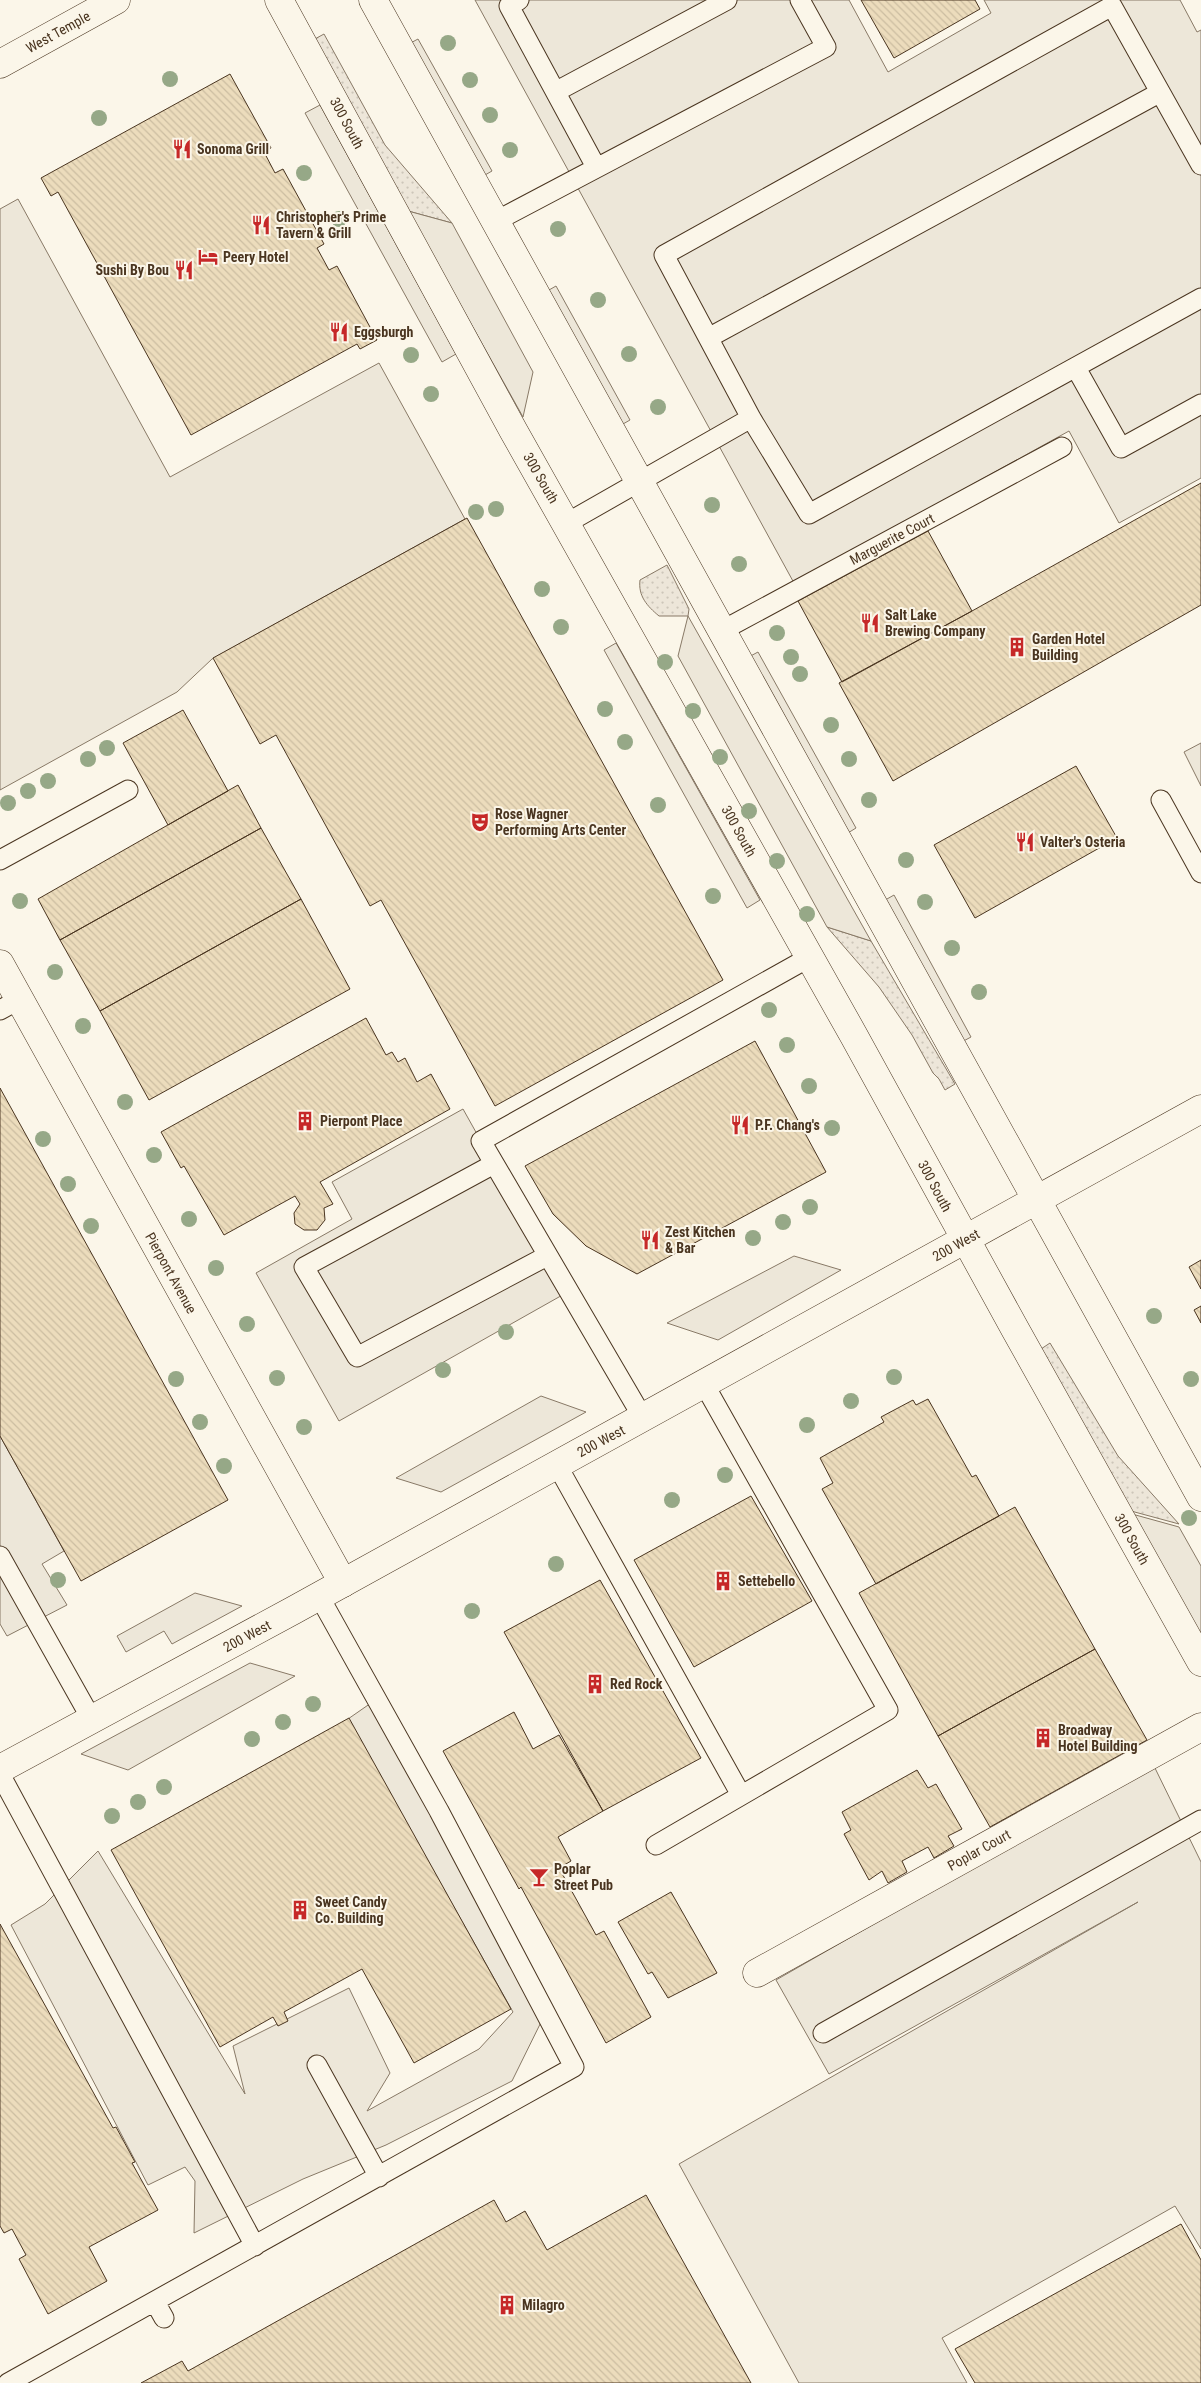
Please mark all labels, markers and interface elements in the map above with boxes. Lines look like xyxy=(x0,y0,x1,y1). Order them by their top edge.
street label: West Temple xyxy=(23,8,93,56)
street label: 300 South xyxy=(327,95,367,151)
restaurant icon: Sonoma Grill xyxy=(171,138,193,160)
place label: Sonoma Grill xyxy=(197,141,269,157)
place label: Christopher's Prime Tavern & Grill xyxy=(276,209,386,241)
restaurant icon: Christopher's Prime Tavern & Grill xyxy=(250,214,272,236)
hotel icon: Peery Hotel xyxy=(197,246,219,268)
place label: Peery Hotel xyxy=(223,249,289,265)
restaurant icon: Sushi By Bou xyxy=(173,259,195,281)
place label: Sushi By Bou xyxy=(96,262,169,278)
restaurant icon: Eggsburgh xyxy=(328,321,350,343)
place label: Eggsburgh xyxy=(354,324,414,340)
street label: 300 South xyxy=(520,450,562,506)
street label: Marguerite Court xyxy=(847,510,937,568)
place label: Salt Lake Brewing Company xyxy=(885,607,986,639)
restaurant icon: Salt Lake Brewing Company xyxy=(859,612,881,634)
place label: Garden Hotel Building xyxy=(1032,631,1105,663)
building icon: Garden Hotel Building xyxy=(1006,636,1028,658)
street label: 300 South xyxy=(718,803,760,859)
place label: Rose Wagner Performing Arts Center xyxy=(495,806,626,838)
theatre icon: Rose Wagner Performing Arts Center xyxy=(469,811,491,833)
restaurant icon: Valter's Osteria xyxy=(1014,831,1036,853)
place label: Valter's Osteria xyxy=(1040,834,1126,850)
building icon: Pierpont Place xyxy=(294,1110,316,1132)
place label: Pierpont Place xyxy=(320,1113,403,1129)
restaurant icon: P.F. Chang's xyxy=(729,1114,751,1136)
place label: P.F. Chang's xyxy=(755,1117,820,1133)
street label: 300 South xyxy=(915,1158,955,1214)
place label: Zest Kitchen & Bar xyxy=(665,1224,735,1256)
street label: 200 West xyxy=(930,1226,982,1264)
restaurant icon: Zest Kitchen & Bar xyxy=(639,1229,661,1251)
street label: Pierpont Avenue xyxy=(142,1230,200,1317)
street label: 200 West xyxy=(575,1422,627,1460)
street label: 300 South xyxy=(1111,1511,1153,1567)
building icon: Settebello xyxy=(712,1570,734,1592)
place label: Settebello xyxy=(738,1573,795,1589)
street label: 200 West xyxy=(221,1617,273,1655)
building icon: Red Rock xyxy=(584,1673,606,1695)
place label: Red Rock xyxy=(610,1676,663,1692)
place label: Broadway Hotel Building xyxy=(1058,1722,1138,1754)
building icon: Broadway Hotel Building xyxy=(1032,1727,1054,1749)
street label: Poplar Court xyxy=(945,1826,1013,1874)
place label: Poplar Street Pub xyxy=(554,1861,613,1893)
bar icon: Poplar Street Pub xyxy=(528,1866,550,1888)
place label: Sweet Candy Co. Building xyxy=(315,1894,388,1926)
building icon: Sweet Candy Co. Building xyxy=(289,1899,311,1921)
building icon: Milagro xyxy=(496,2294,518,2316)
place label: Milagro xyxy=(522,2297,565,2313)

